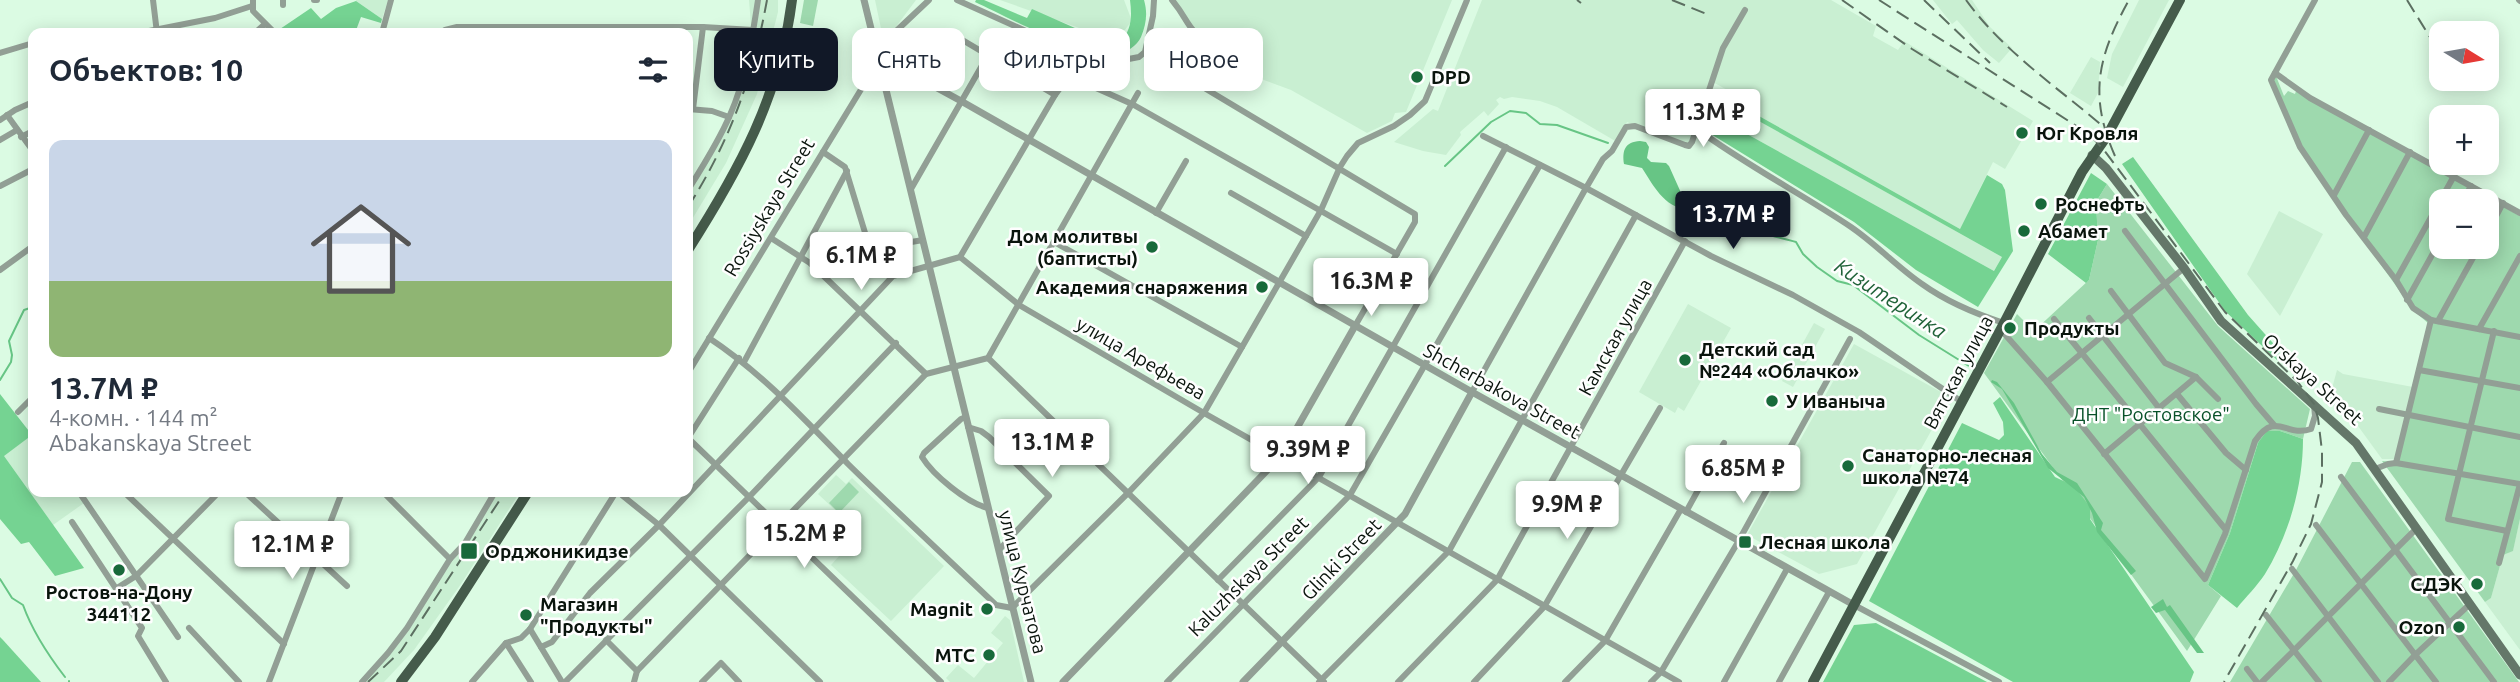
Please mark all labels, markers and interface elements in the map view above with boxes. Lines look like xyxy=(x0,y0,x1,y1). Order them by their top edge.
north arrow xyxy=(2429,21,2499,91)
map controls xyxy=(2429,21,2499,259)
chip: Купить xyxy=(714,28,838,91)
chip: Снять xyxy=(852,28,965,91)
chip: Фильтры xyxy=(979,28,1130,91)
chip: Новое xyxy=(1144,28,1263,91)
icon: filters xyxy=(634,51,672,89)
text: Объектов: 10 xyxy=(49,53,243,87)
place label: DPD xyxy=(1431,66,1471,88)
marker: DPD xyxy=(1409,69,1425,85)
pin: 11.3M ₽ xyxy=(1638,90,1768,149)
text: 11.3M ₽ xyxy=(1661,99,1745,124)
button: + xyxy=(2429,105,2499,175)
place label: Юг Кровля xyxy=(2036,122,2138,144)
marker: Юг Кровля xyxy=(2014,125,2030,141)
street label: Rossiyskaya Street xyxy=(719,134,819,280)
icon: home xyxy=(298,186,424,312)
button: − xyxy=(2429,189,2499,259)
pin: 13.7M ₽ xyxy=(1668,191,1798,251)
place label: Роснефть xyxy=(2055,193,2145,215)
marker: Роснефть xyxy=(2033,196,2049,212)
text: 13.7M ₽ xyxy=(1691,201,1775,226)
place label: Абамет xyxy=(2038,220,2108,242)
marker: Абамет xyxy=(2016,223,2032,239)
place label: Дом молитвы (баптисты) xyxy=(1008,225,1138,269)
pin: 6.1M ₽ xyxy=(804,232,918,292)
marker: Дом молитвы (баптисты) xyxy=(1144,239,1160,255)
text: 6.1M ₽ xyxy=(826,242,896,267)
water label: Кизитеринка xyxy=(1831,253,1951,343)
pin: 16.3M ₽ xyxy=(1306,258,1436,318)
text: 16.3M ₽ xyxy=(1329,268,1413,293)
street label: Камская улица xyxy=(1574,275,1656,399)
place label: Академия снаряжения xyxy=(1036,276,1248,298)
marker: Академия снаряжения xyxy=(1254,279,1270,295)
street label: Вятская улица xyxy=(1919,311,1997,433)
street label: улица Арефьева xyxy=(1073,312,1209,404)
place label: Продукты xyxy=(2024,317,2119,339)
marker: Продукты xyxy=(2002,320,2018,336)
street label: Orskaya Street xyxy=(2259,329,2368,430)
place label: Детский сад №244 «Облачко» xyxy=(1699,338,1859,382)
street label: Shcherbakova Street xyxy=(1420,339,1585,443)
marker: Детский сад №244 «Облачко» xyxy=(1677,352,1693,368)
text: 13.7M ₽ xyxy=(49,371,158,405)
place label: У Иваныча xyxy=(1786,390,1886,412)
marker: У Иваныча xyxy=(1764,393,1780,409)
park label: ДНТ "Ростовское" xyxy=(2072,403,2230,425)
text: 4-комн. · 144 m² xyxy=(49,405,218,430)
pin: 13.1M ₽ xyxy=(987,420,1117,479)
pin: 9.39M ₽ xyxy=(1243,426,1373,486)
text: 13.1M ₽ xyxy=(1010,429,1094,454)
text: Abakanskaya Street xyxy=(49,430,252,455)
text: 9.39M ₽ xyxy=(1266,436,1350,461)
place label: Санаторно-лесная школа №74 xyxy=(1862,444,2032,488)
pin: 6.85M ₽ xyxy=(1678,446,1808,505)
text: 6.85M ₽ xyxy=(1701,455,1785,480)
marker: Санаторно-лесная школа №74 xyxy=(1840,458,1856,474)
pin: 9.9M ₽ xyxy=(1510,482,1624,541)
text: 9.9M ₽ xyxy=(1532,491,1602,516)
street label: улица Курчатова xyxy=(995,508,1051,656)
pin: 15.2M ₽ xyxy=(739,510,869,570)
street label: Kaluzhskaya Street xyxy=(1183,511,1313,641)
street label: Glinki Street xyxy=(1297,513,1386,604)
text: 15.2M ₽ xyxy=(762,520,846,545)
pin: 12.1M ₽ xyxy=(227,522,357,581)
text: 12.1M ₽ xyxy=(250,531,334,556)
place label: Лесная школа xyxy=(1759,531,1891,553)
marker: Лесная школа xyxy=(1737,534,1753,550)
place label: Орджоникидзе xyxy=(485,540,629,562)
marker: Орджоникидзе xyxy=(459,541,479,561)
marker: Ростов-на-Дону 344112 xyxy=(111,562,127,578)
place label: СДЭК xyxy=(2410,573,2463,595)
marker: СДЭК xyxy=(2469,576,2485,592)
place label: Ростов-на-Дону 344112 xyxy=(46,581,192,625)
place label: Магазин "Продукты" xyxy=(540,593,652,637)
place label: Magnit xyxy=(910,598,973,620)
marker: Magnit xyxy=(979,601,995,617)
marker: Магазин "Продукты" xyxy=(518,607,534,623)
place label: Ozon xyxy=(2398,616,2445,638)
marker: Ozon xyxy=(2451,619,2467,635)
place label: МТС xyxy=(935,644,975,666)
marker: МТС xyxy=(981,647,997,663)

